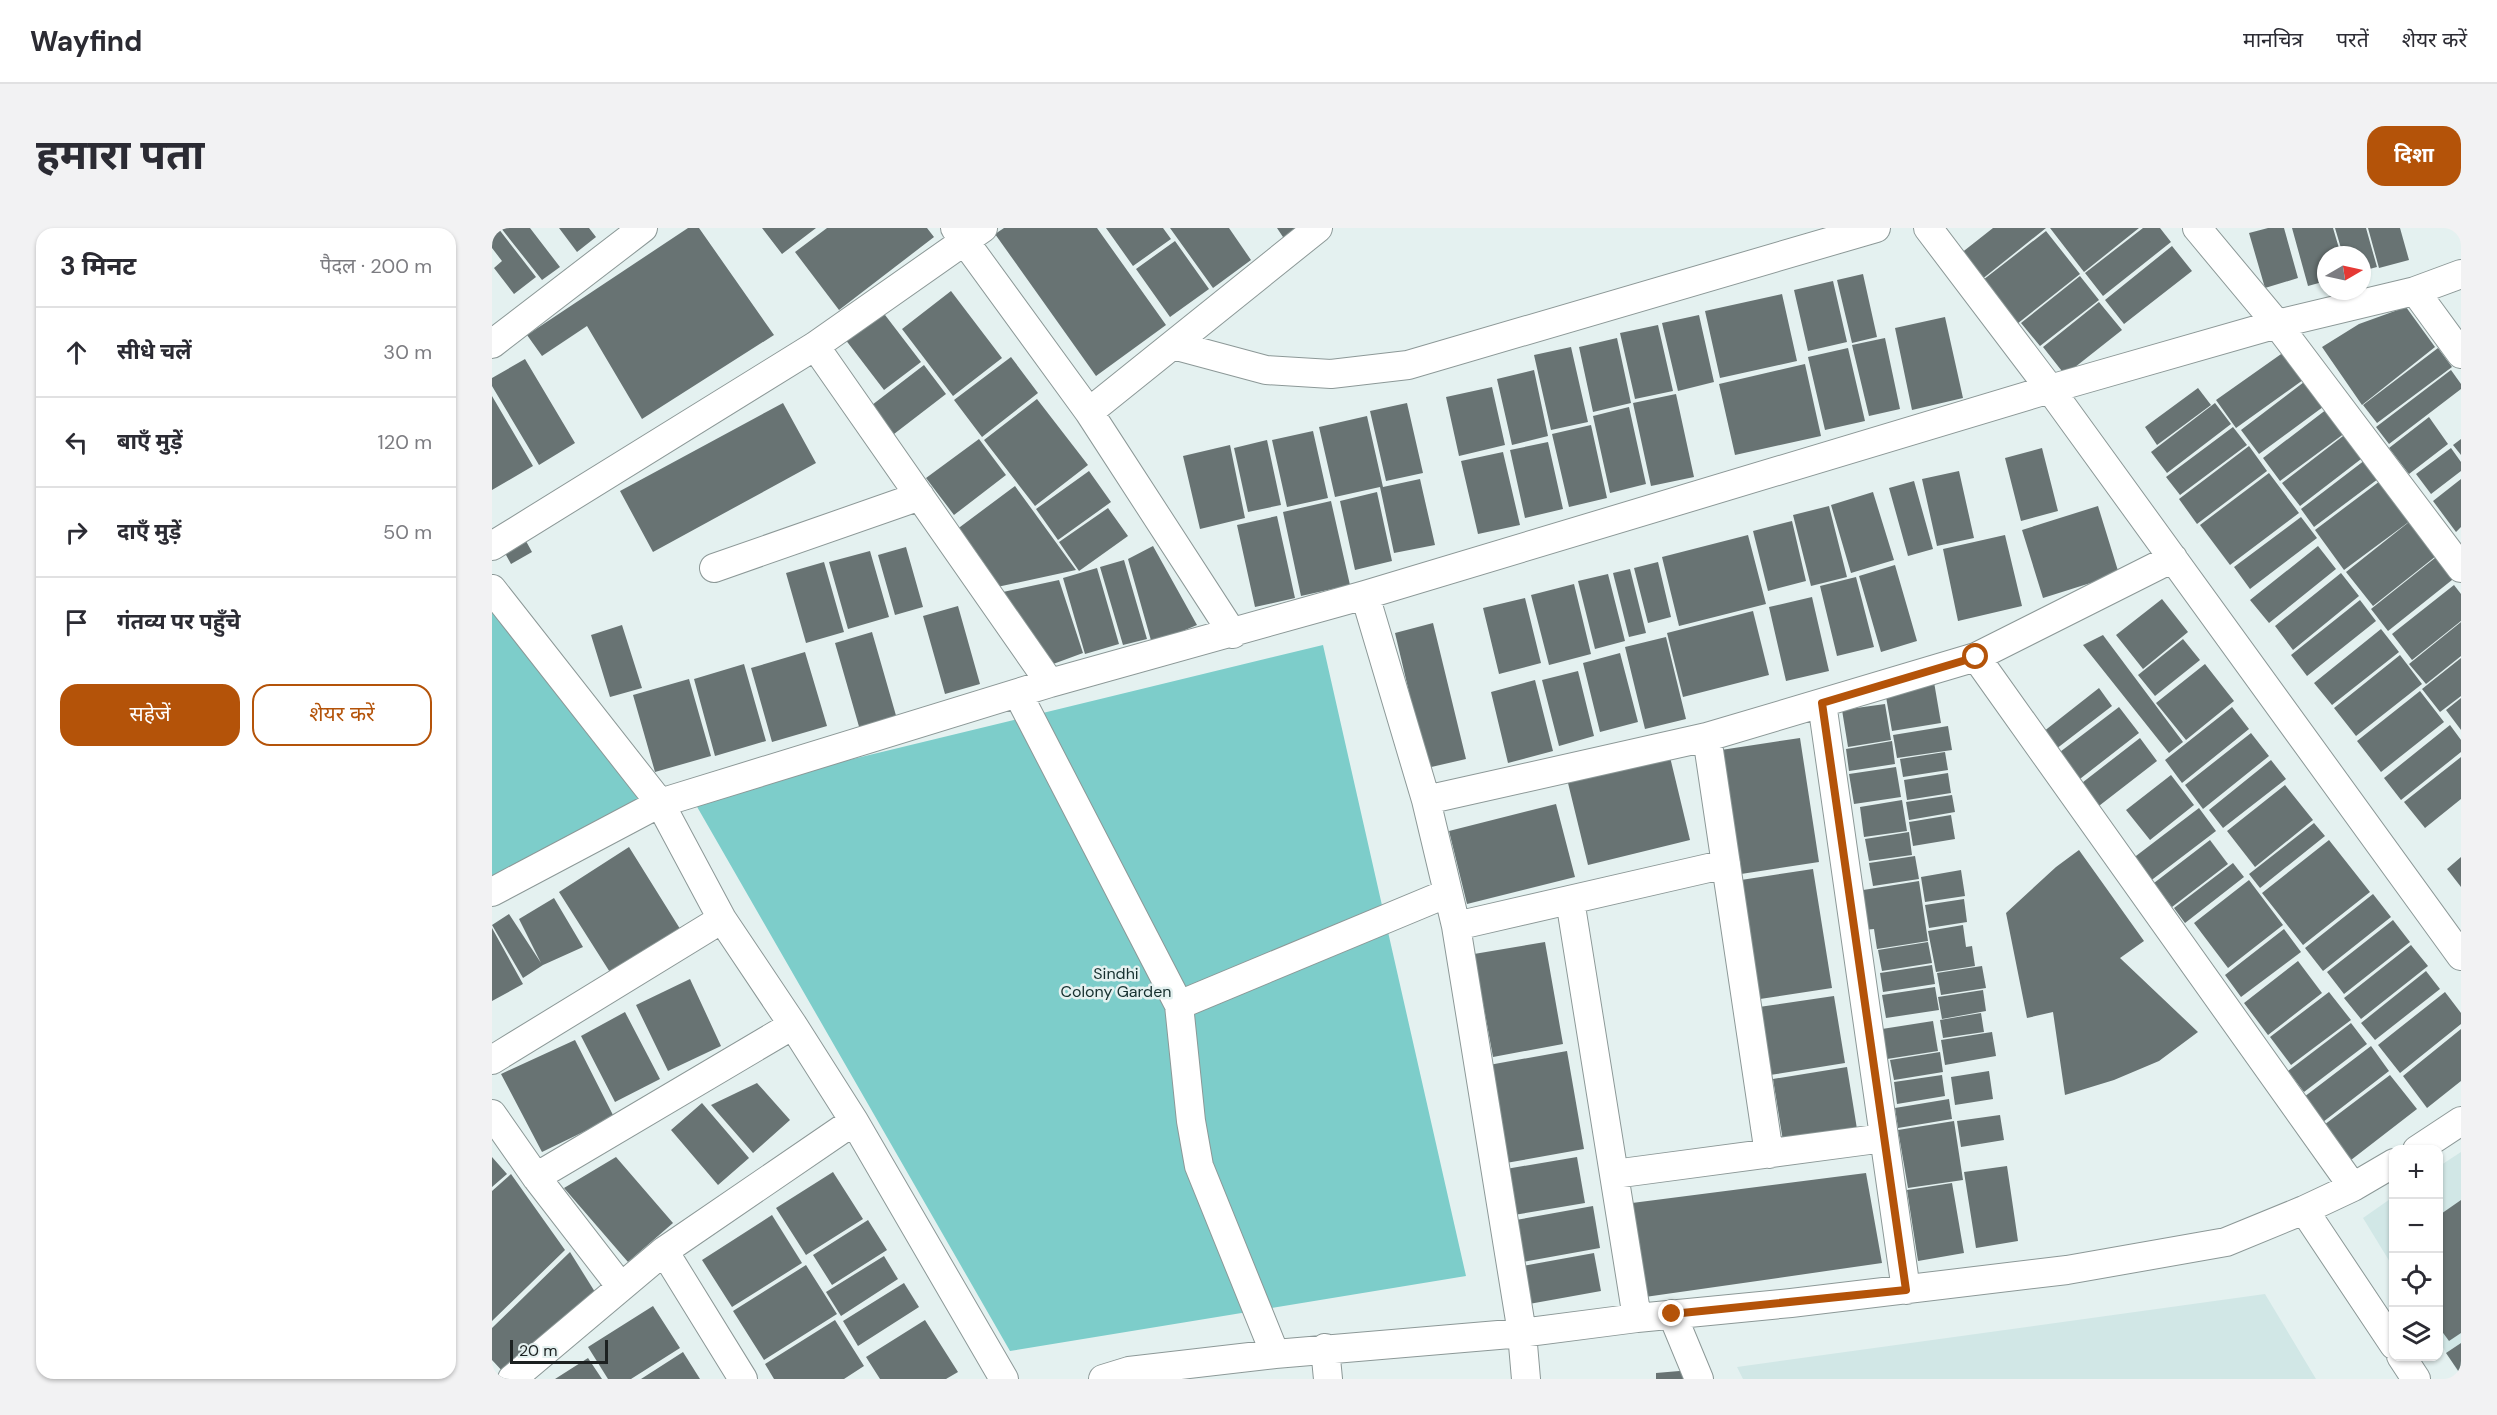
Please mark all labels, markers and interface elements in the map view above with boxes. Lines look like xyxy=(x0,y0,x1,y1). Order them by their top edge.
text: Wayfind xyxy=(30,23,142,60)
text: मानचित्र xyxy=(2243,26,2303,54)
text: परतें xyxy=(2336,26,2369,54)
text: शेयर करें xyxy=(2402,26,2467,54)
button: दिशा xyxy=(2367,126,2461,186)
text: हमारा पता xyxy=(36,127,204,182)
north arrow xyxy=(2317,246,2371,300)
text: 3 मिनट xyxy=(60,249,136,283)
text: पैदल · 200 m xyxy=(320,253,432,279)
icon: ahead xyxy=(60,336,93,369)
text: सीधे चलें xyxy=(117,337,192,366)
text: 30 m xyxy=(383,339,432,365)
icon: left xyxy=(60,426,93,459)
text: बाएँ मुड़ें xyxy=(117,427,183,456)
text: 120 m xyxy=(378,429,432,455)
icon: right xyxy=(60,516,93,549)
text: दाएँ मुड़ें xyxy=(117,517,181,546)
text: 50 m xyxy=(383,519,432,545)
icon: arrive xyxy=(60,606,93,639)
text: गंतव्य पर पहुँचे xyxy=(117,607,240,636)
route start xyxy=(1962,643,1988,669)
button: सहेजें xyxy=(60,684,240,746)
button: शेयर करें xyxy=(252,684,432,746)
park label: Sindhi Colony Garden xyxy=(1061,963,1171,1002)
map controls xyxy=(2389,1145,2443,1361)
button: + xyxy=(2389,1145,2443,1199)
button: − xyxy=(2389,1199,2443,1253)
button: locate xyxy=(2389,1253,2443,1307)
route end xyxy=(1658,1300,1684,1326)
button: layers xyxy=(2389,1307,2443,1361)
scale bar xyxy=(510,1337,608,1364)
text: 20 m xyxy=(519,1340,558,1361)

